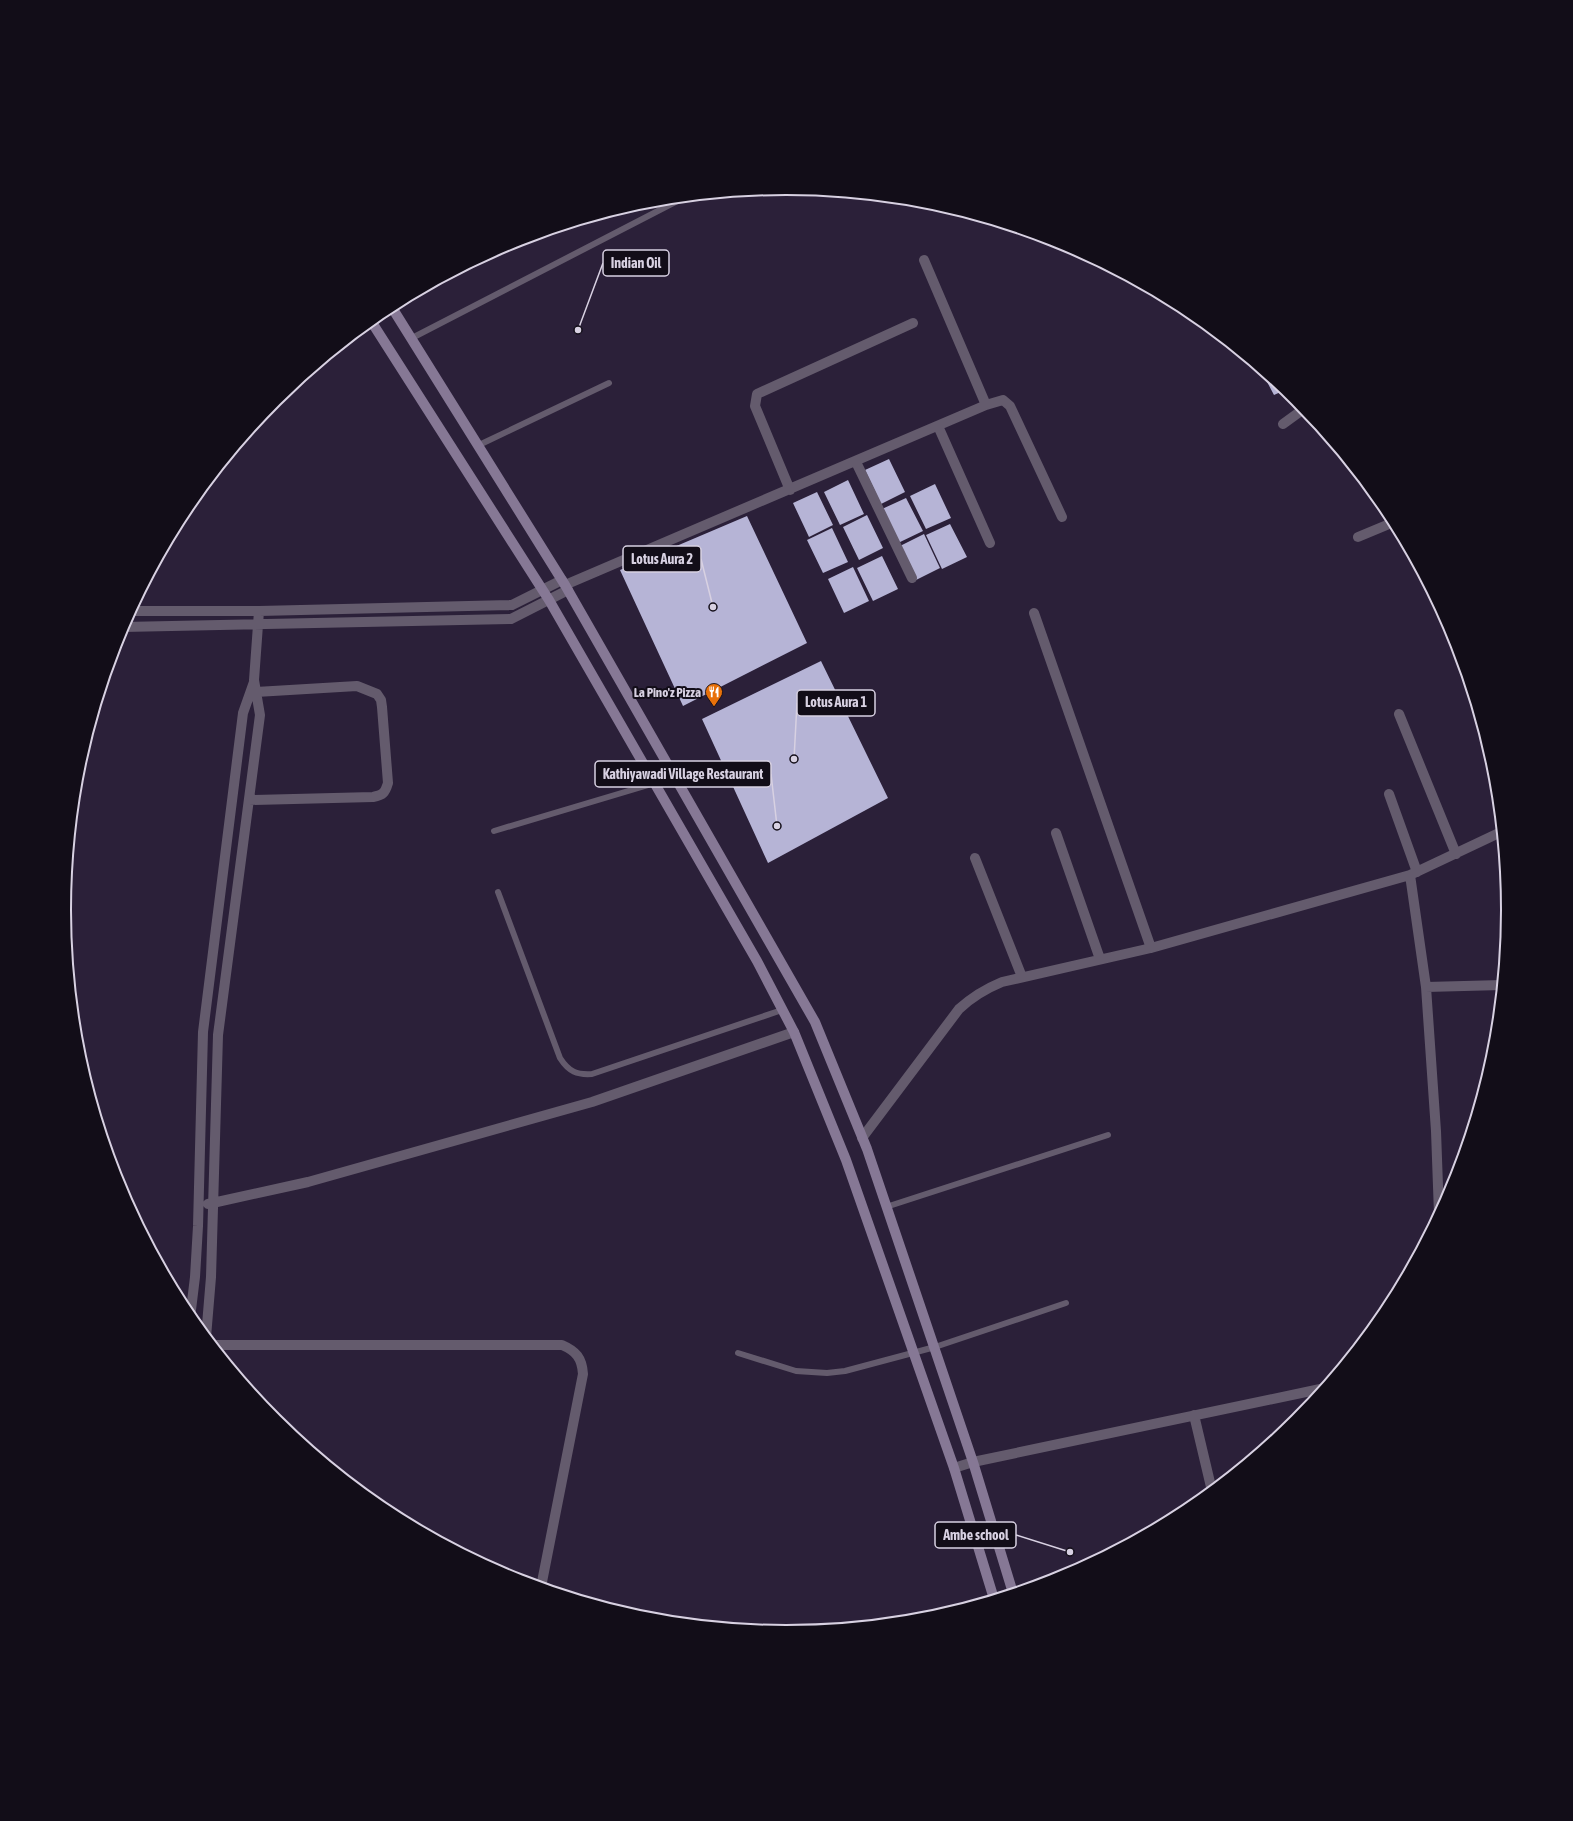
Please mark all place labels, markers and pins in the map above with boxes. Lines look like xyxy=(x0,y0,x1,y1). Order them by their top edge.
callout: Indian Oil xyxy=(603,250,669,276)
callout: Lotus Aura 2 xyxy=(623,546,701,572)
restaurant icon: La Pino'z Pizza xyxy=(704,682,724,707)
place label: La Pino'z Pizza xyxy=(634,685,701,700)
callout: Lotus Aura 1 xyxy=(797,690,875,716)
callout: Kathiyawadi Village Restaurant xyxy=(595,761,771,787)
callout: Ambe school xyxy=(935,1522,1016,1548)

